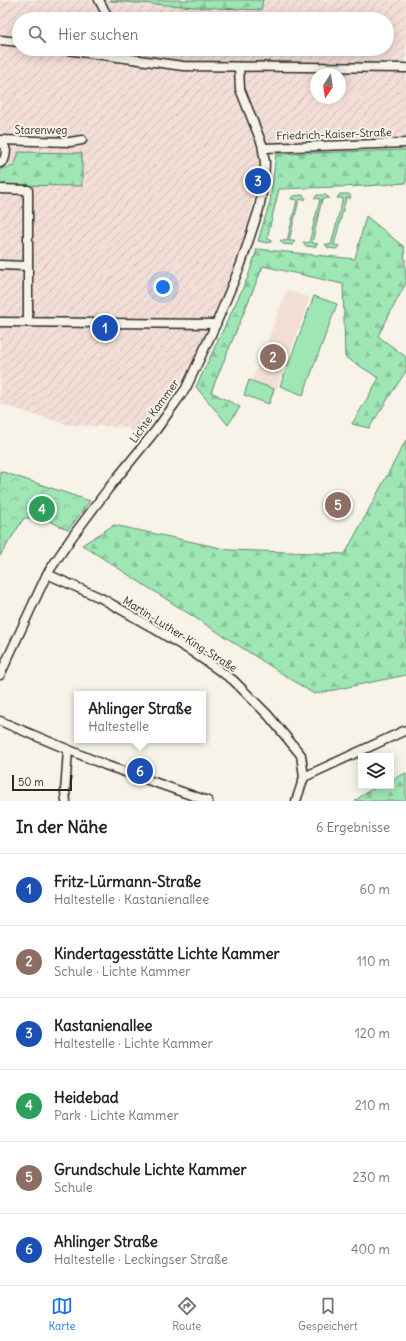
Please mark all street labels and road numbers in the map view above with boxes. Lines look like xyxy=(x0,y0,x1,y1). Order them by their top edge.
street label: Starenweg xyxy=(14,123,68,137)
street label: Friedrich-Kaiser-Straße xyxy=(276,125,392,143)
street label: Lichte Kammer xyxy=(126,376,182,446)
street label: Martin-Luther-King-Straße xyxy=(120,593,240,675)

